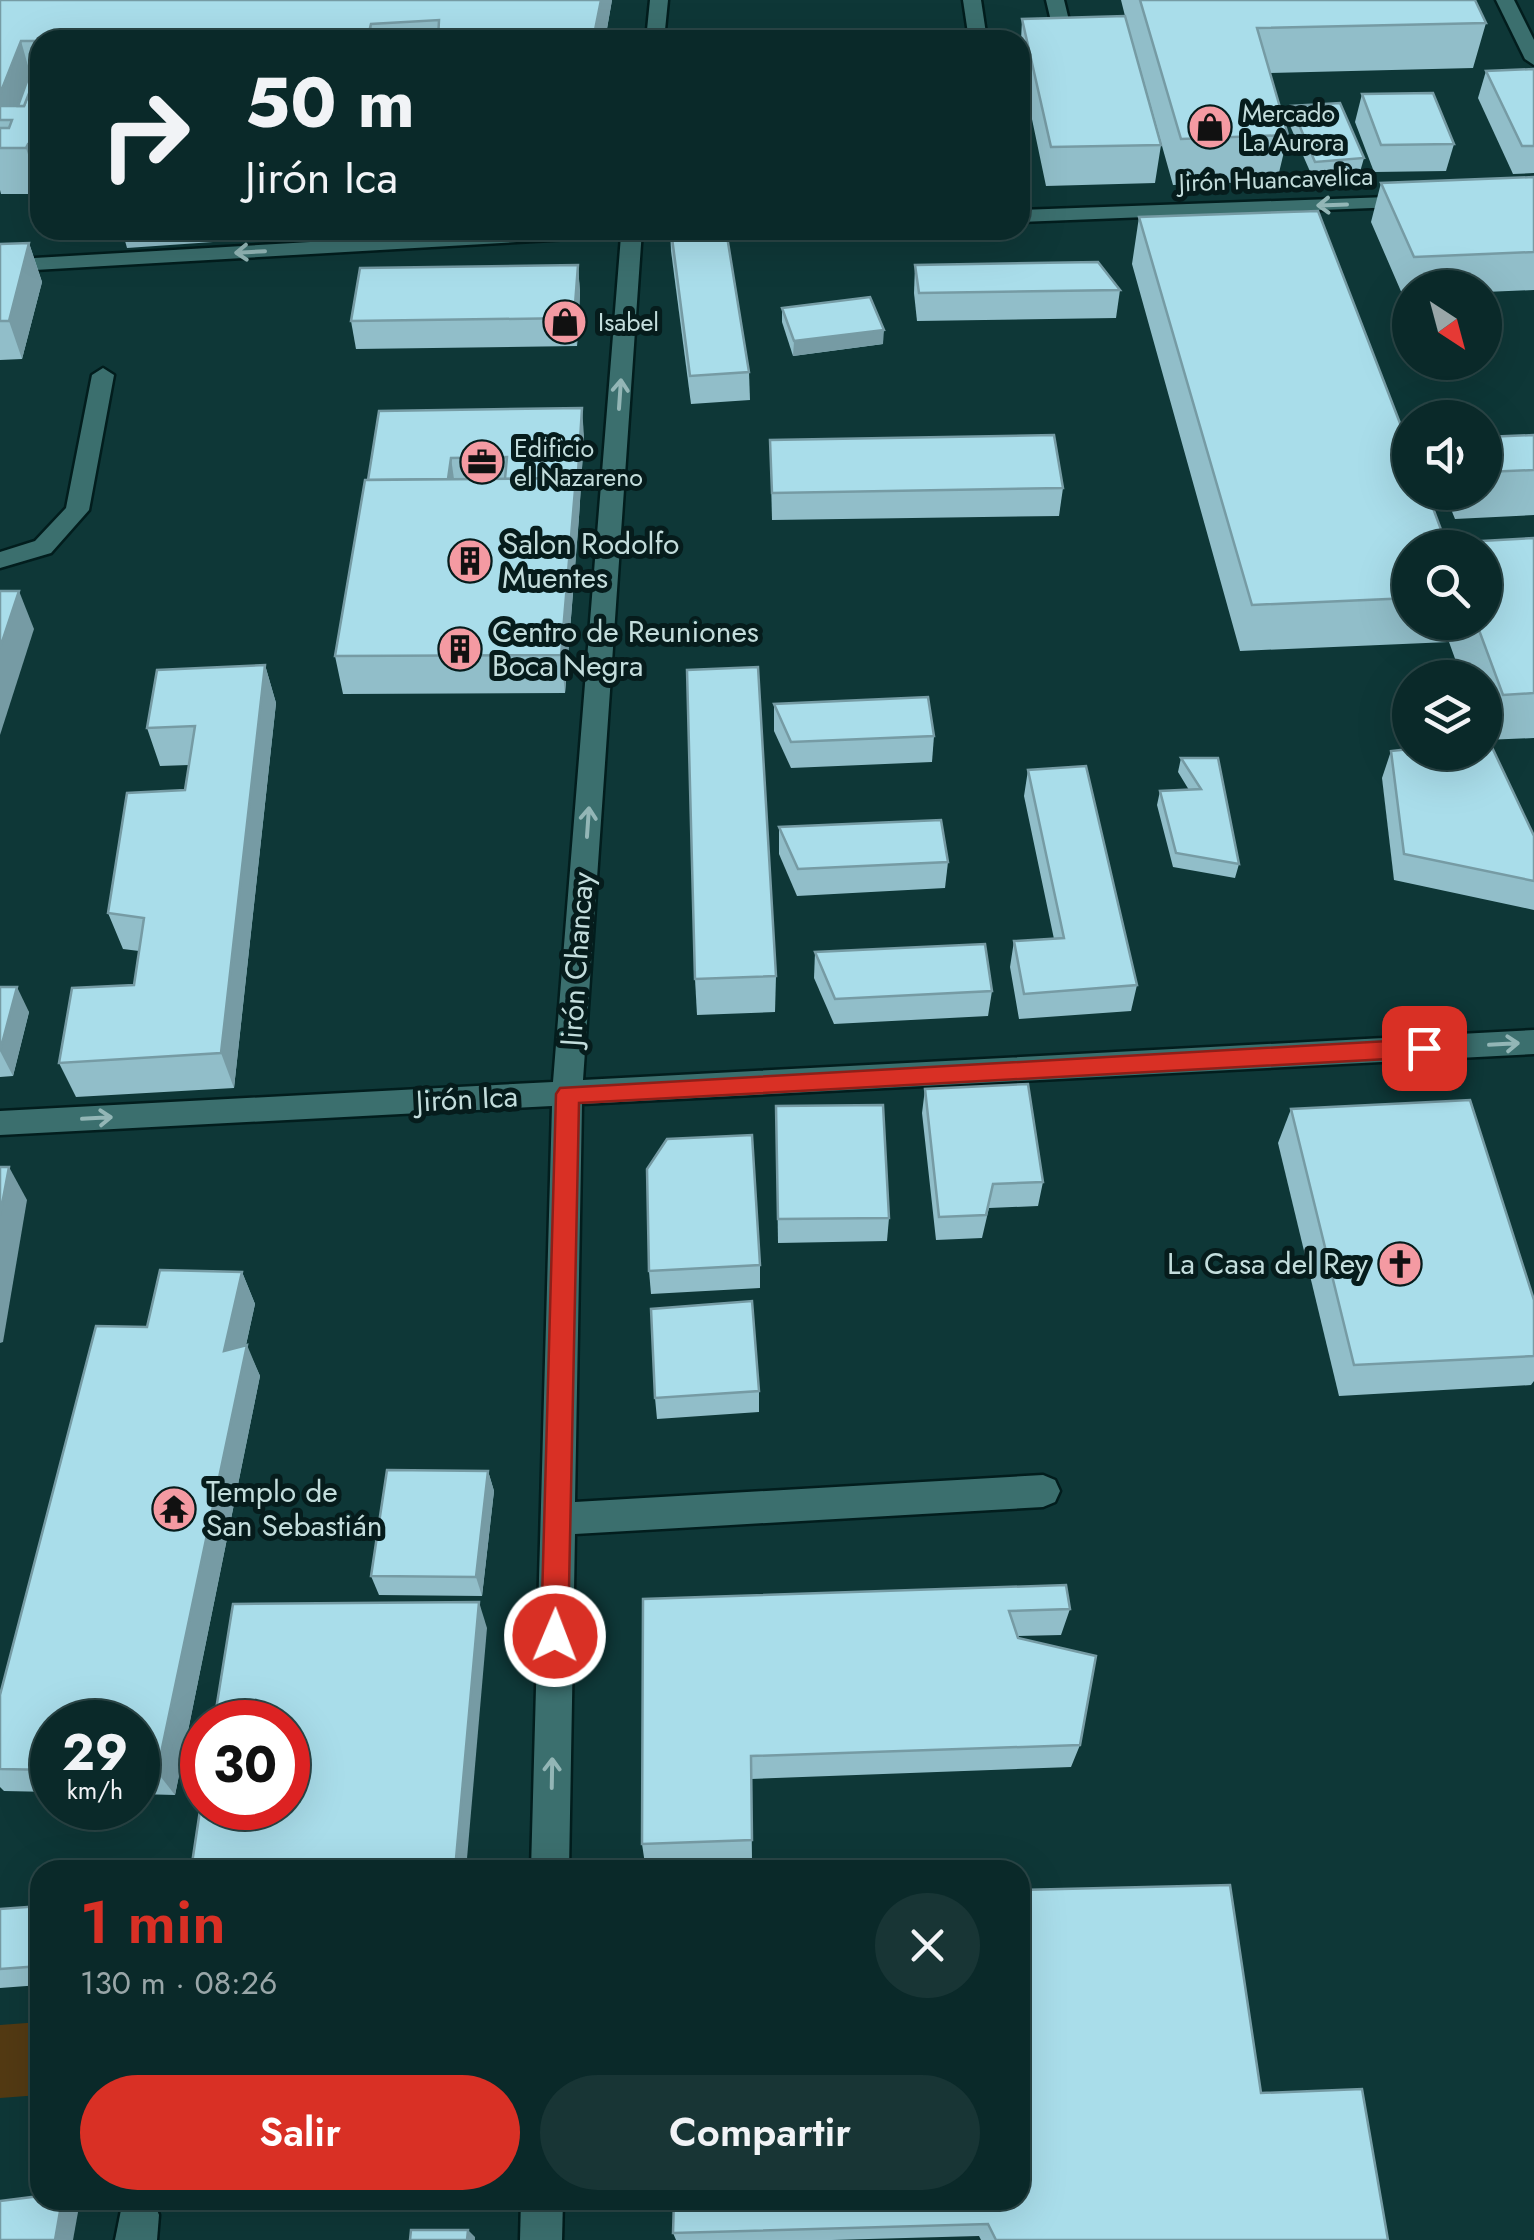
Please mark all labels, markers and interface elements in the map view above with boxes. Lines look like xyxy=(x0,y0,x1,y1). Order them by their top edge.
text: 50 m xyxy=(245,52,415,153)
icon: right xyxy=(80,70,210,200)
place label: Mercado La Aurora xyxy=(1242,95,1344,160)
shop icon: Mercado La Aurora xyxy=(1187,104,1233,150)
text: Jirón Ica xyxy=(245,145,398,210)
street label: Jirón Huancavelica xyxy=(1175,158,1374,200)
one-way arrow xyxy=(1316,195,1348,214)
one-way arrow xyxy=(234,243,266,262)
north arrow xyxy=(1392,270,1502,380)
map controls xyxy=(1392,270,1502,770)
shop icon: Isabel xyxy=(542,299,588,345)
place label: Isabel xyxy=(598,304,659,340)
one-way arrow xyxy=(610,378,629,410)
button: sound xyxy=(1392,400,1502,510)
place label: Edificio el Nazareno xyxy=(514,430,643,495)
office icon: Edificio el Nazareno xyxy=(459,439,505,485)
place label: Salon Rodolfo Muentes xyxy=(502,522,679,599)
button: search xyxy=(1392,530,1502,640)
building icon: Salon Rodolfo Muentes xyxy=(447,538,493,584)
place label: Centro de Reuniones Boca Negra xyxy=(492,610,759,687)
building icon: Centro de Reuniones Boca Negra xyxy=(437,626,483,672)
button: layers xyxy=(1392,660,1502,770)
one-way arrow xyxy=(578,807,597,839)
street label: Jirón Chancay xyxy=(549,870,604,1051)
pin xyxy=(1382,1006,1467,1091)
icon: arrive xyxy=(1397,1021,1452,1076)
one-way arrow xyxy=(1487,1034,1519,1053)
street label: Jirón Ica xyxy=(411,1074,519,1123)
one-way arrow xyxy=(81,1108,113,1127)
church icon: La Casa del Rey xyxy=(1377,1241,1423,1287)
place label: La Casa del Rey xyxy=(1167,1242,1369,1285)
place label: Templo de San Sebastián xyxy=(206,1470,382,1547)
temple icon: Templo de San Sebastián xyxy=(151,1486,197,1532)
position arrow xyxy=(503,1584,607,1688)
speed limit sign: 30 xyxy=(180,1700,310,1830)
text: 29 xyxy=(62,1716,128,1789)
one-way arrow xyxy=(542,1757,561,1789)
text: km/h xyxy=(67,1772,123,1808)
text: 1 min xyxy=(80,1879,226,1966)
button: close xyxy=(875,1893,980,1998)
text: 130 m · 08:26 xyxy=(80,1960,277,2006)
button: Salir xyxy=(80,2075,520,2190)
button: Compartir xyxy=(540,2075,980,2190)

